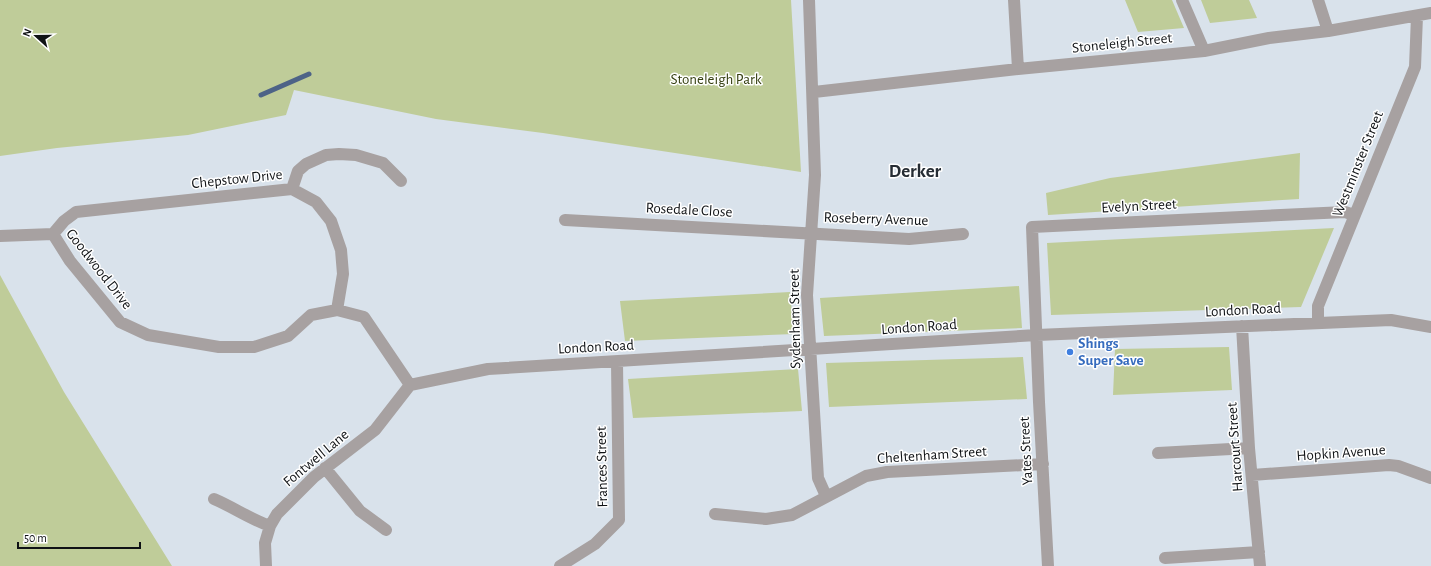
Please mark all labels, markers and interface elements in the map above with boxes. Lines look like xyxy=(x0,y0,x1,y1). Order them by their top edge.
north arrow xyxy=(16,16,56,56)
text: N xyxy=(21,27,34,38)
street label: Stoneleigh Street xyxy=(1071,30,1173,56)
park label: Stoneleigh Park xyxy=(670,72,762,87)
street label: Westminster Street xyxy=(1330,109,1386,219)
district label: Derker xyxy=(889,162,942,181)
street label: Chepstow Drive xyxy=(191,167,283,191)
street label: Evelyn Street xyxy=(1101,197,1177,215)
street label: Rosedale Close xyxy=(645,200,733,220)
street label: Roseberry Avenue xyxy=(823,210,929,228)
street label: Goodwood Drive xyxy=(63,226,135,312)
street label: Sydenham Street xyxy=(787,269,803,369)
street label: London Road xyxy=(1205,301,1282,319)
street label: London Road xyxy=(881,317,958,337)
place label: Shings Super Save xyxy=(1078,336,1144,368)
street label: London Road xyxy=(558,338,635,356)
marker: Shings Super Save xyxy=(1065,347,1075,357)
street label: Harcourt Street xyxy=(1224,402,1246,492)
street label: Yates Street xyxy=(1017,416,1035,486)
street label: Fontwell Lane xyxy=(281,426,352,489)
street label: Frances Street xyxy=(594,426,610,508)
street label: Hopkin Avenue xyxy=(1296,442,1386,464)
street label: Cheltenham Street xyxy=(877,444,988,466)
scale bar xyxy=(18,524,140,550)
text: 50 m xyxy=(24,532,47,544)

